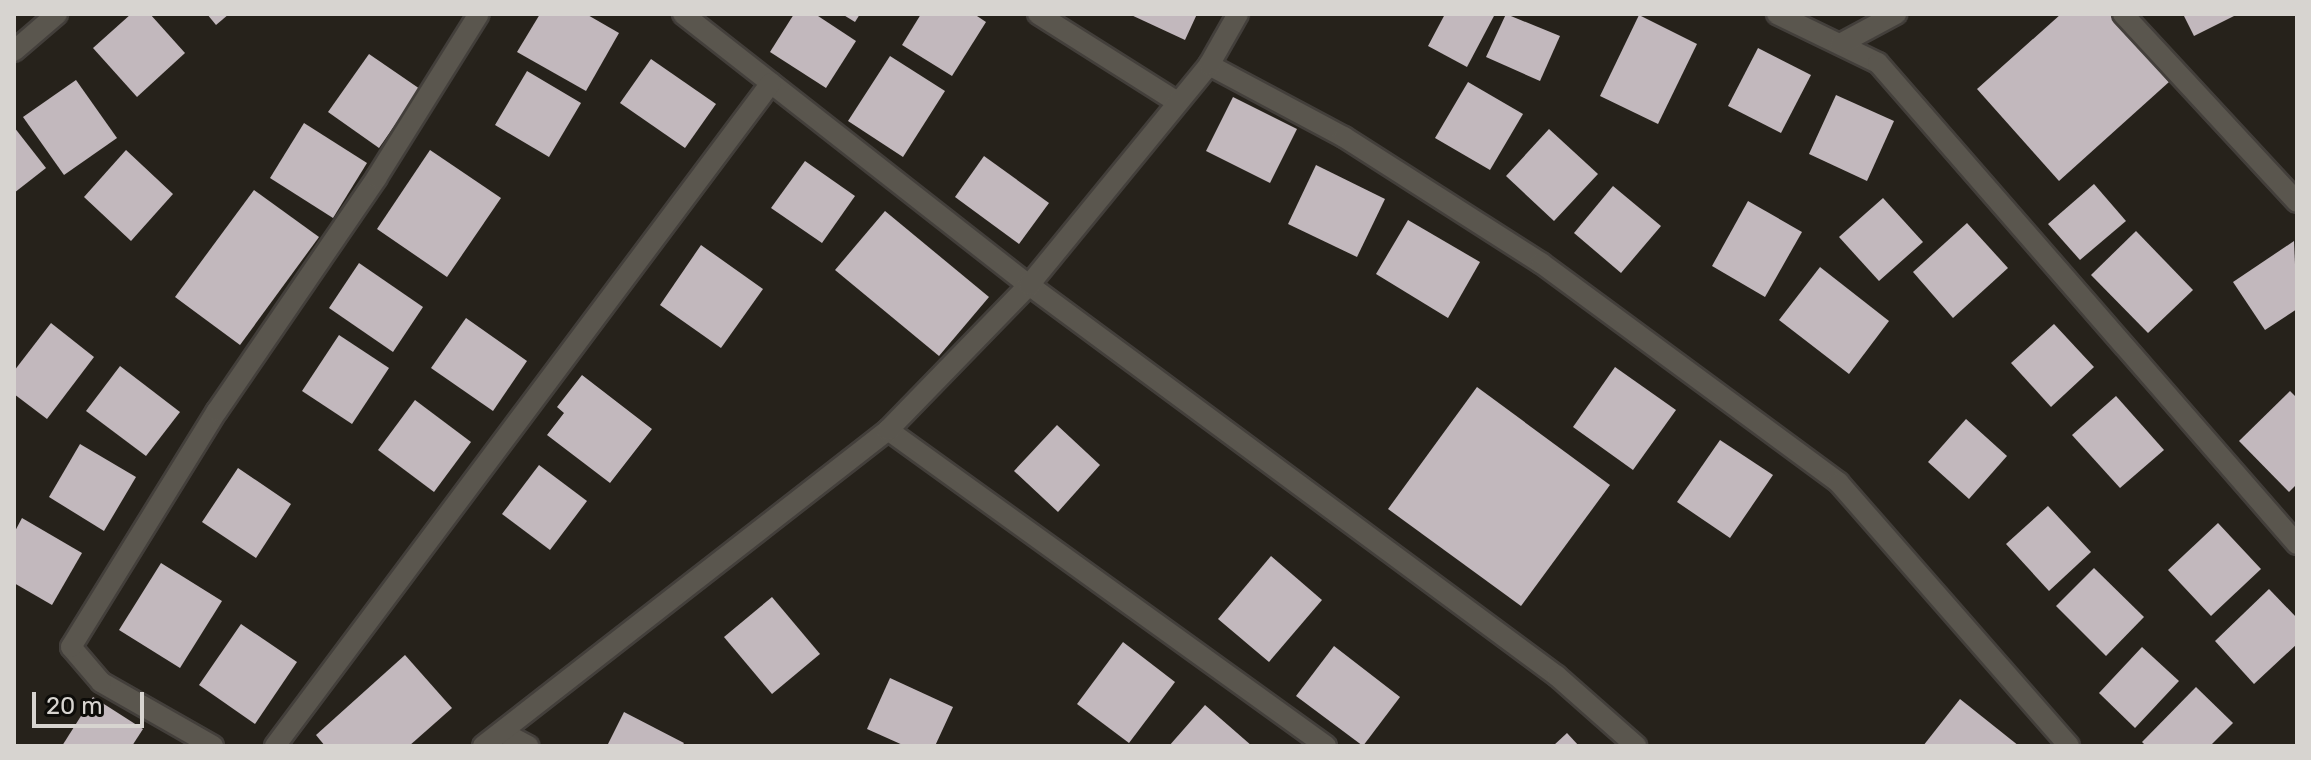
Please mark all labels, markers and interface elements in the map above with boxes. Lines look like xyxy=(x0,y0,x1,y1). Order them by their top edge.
scale bar xyxy=(36,676,148,726)
text: 20 m xyxy=(46,692,103,720)

